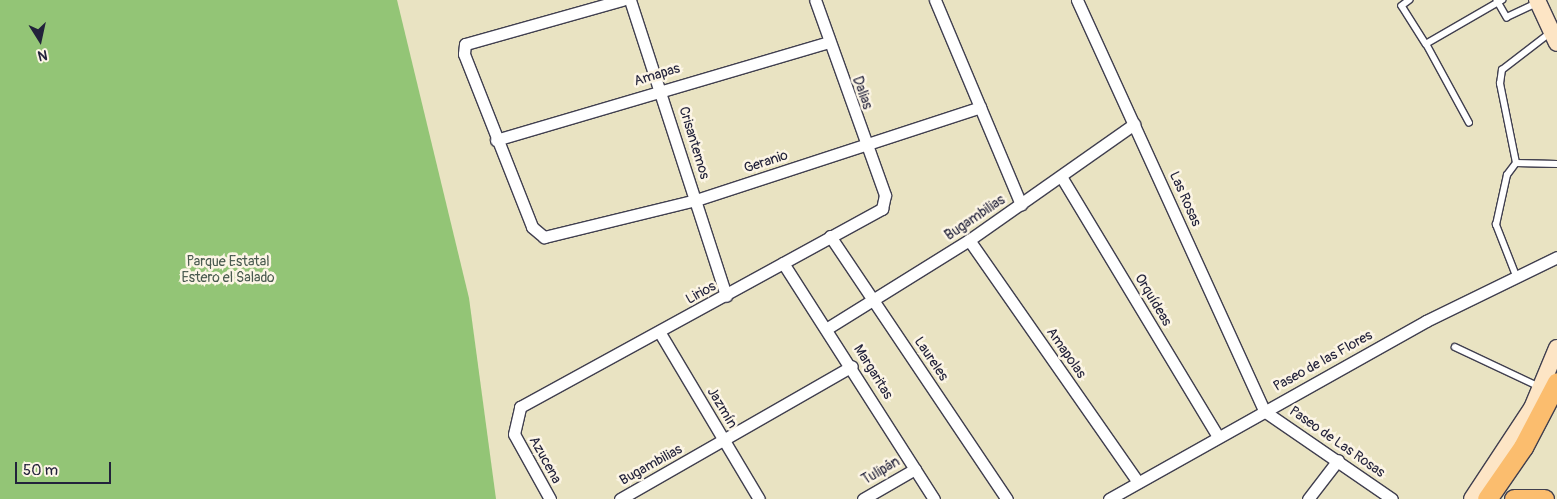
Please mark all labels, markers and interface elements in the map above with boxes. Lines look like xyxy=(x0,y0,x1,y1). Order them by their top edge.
north arrow xyxy=(15,15,65,65)
text: N xyxy=(37,46,49,64)
street label: Amapas xyxy=(632,60,682,90)
street label: Dalias xyxy=(848,74,876,112)
street label: Crisantemos xyxy=(675,105,713,181)
street label: Geranio xyxy=(742,147,790,177)
street label: Las Rosas xyxy=(1165,169,1205,229)
street label: Bugambilias xyxy=(942,192,1008,244)
park label: Parque Estatal Estero el Salado xyxy=(181,254,275,286)
street label: Orquídeas xyxy=(1131,271,1175,329)
street label: Lirios xyxy=(683,278,719,308)
street label: Amapolas xyxy=(1042,324,1090,382)
street label: Paseo de las Flores xyxy=(1271,327,1375,395)
street label: Laureles xyxy=(910,334,952,384)
street label: Margaritas xyxy=(850,342,896,402)
street label: Jazmín xyxy=(703,384,741,432)
street label: Paseo de Las Rosas xyxy=(1286,403,1388,481)
street label: Azucena xyxy=(525,433,565,487)
street label: Bugambilias xyxy=(617,441,685,489)
scale bar xyxy=(18,452,114,484)
street label: Tulipán xyxy=(859,453,903,489)
text: 50 m xyxy=(23,461,58,480)

